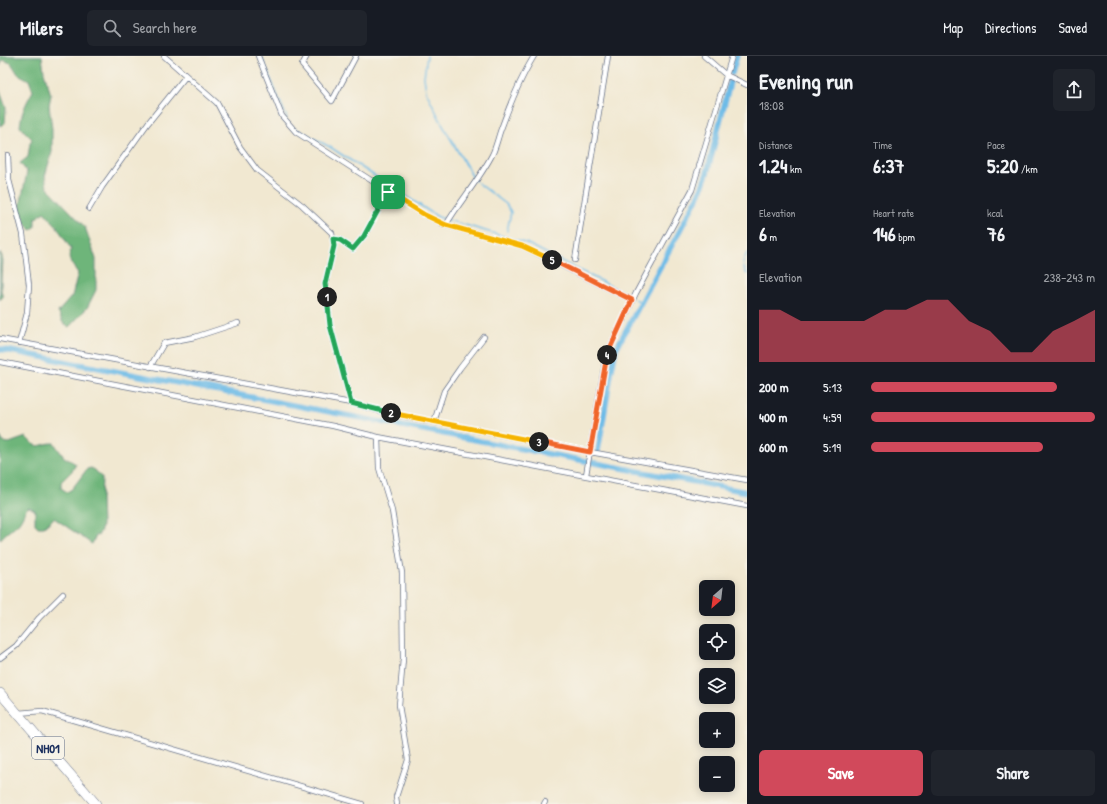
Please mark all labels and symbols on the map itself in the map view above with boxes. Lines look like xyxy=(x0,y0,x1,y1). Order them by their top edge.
pin xyxy=(371,175,405,209)
pin: 5 xyxy=(542,250,562,270)
pin: 1 xyxy=(317,287,337,307)
pin: 4 xyxy=(597,345,617,365)
pin: 2 xyxy=(381,403,401,423)
pin: 3 xyxy=(529,432,549,452)
north arrow xyxy=(699,580,735,616)
road number: NH01 xyxy=(32,737,64,759)

